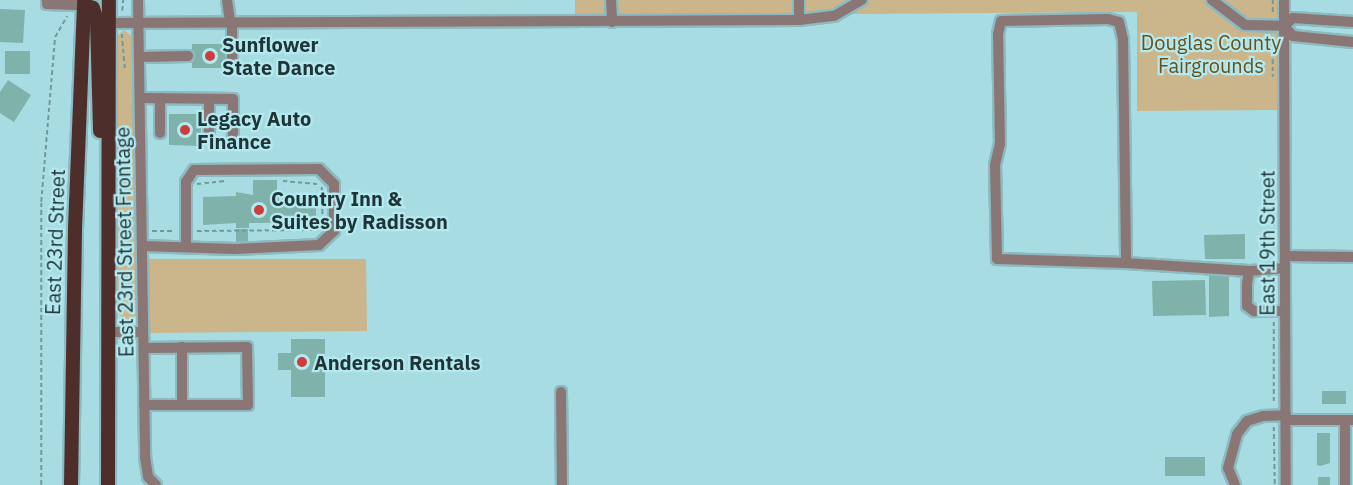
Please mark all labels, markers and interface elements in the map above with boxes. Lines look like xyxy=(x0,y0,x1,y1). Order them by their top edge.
park label: Douglas County Fairgrounds xyxy=(1141,31,1281,78)
place label: Sunflower State Dance xyxy=(222,33,336,80)
marker: Sunflower State Dance xyxy=(203,49,217,63)
place label: Legacy Auto Finance xyxy=(197,106,311,153)
marker: Legacy Auto Finance xyxy=(178,123,192,137)
street label: East 23rd Street Frontage xyxy=(110,127,138,357)
street label: East 23rd Street xyxy=(40,169,70,315)
street label: East 19th Street xyxy=(1255,170,1279,316)
place label: Country Inn & Suites by Radisson xyxy=(271,186,448,233)
marker: Country Inn & Suites by Radisson xyxy=(252,203,266,217)
place label: Anderson Rentals xyxy=(314,350,481,374)
marker: Anderson Rentals xyxy=(295,355,309,369)

